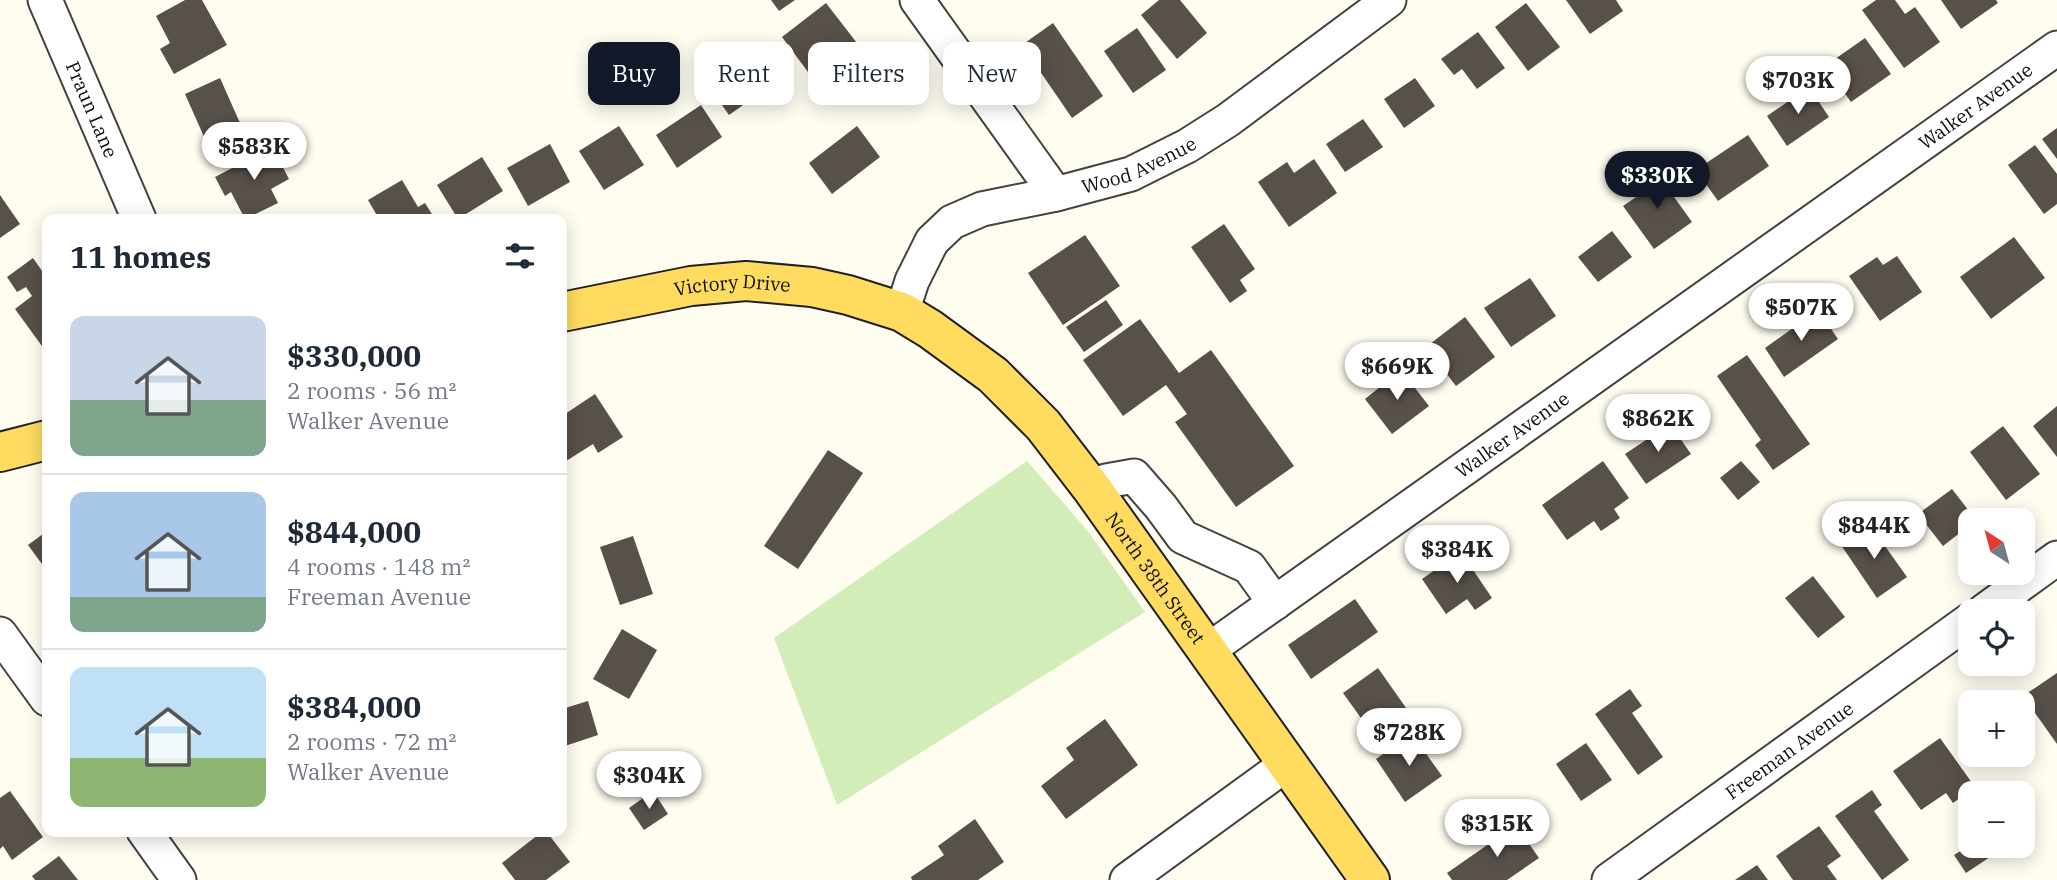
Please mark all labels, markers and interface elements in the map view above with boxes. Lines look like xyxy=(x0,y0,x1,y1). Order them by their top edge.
chip: Buy xyxy=(588,42,680,105)
chip: Rent xyxy=(694,42,794,105)
chip: Filters xyxy=(808,42,929,105)
chip: New xyxy=(943,42,1041,105)
street label: Praun Lane xyxy=(61,57,123,161)
pin: $703K xyxy=(1749,57,1847,116)
street label: Walker Avenue xyxy=(1914,57,2037,155)
text: $703K xyxy=(1762,64,1834,94)
pin: $583K xyxy=(205,122,303,182)
text: $583K xyxy=(218,130,290,160)
street label: Wood Avenue xyxy=(1079,131,1201,199)
pin: $330K xyxy=(1608,152,1706,211)
text: $330K xyxy=(1621,159,1693,189)
text: 11 homes xyxy=(70,237,211,276)
icon: filters xyxy=(501,237,539,275)
street label: Victory Drive xyxy=(672,269,792,301)
pin: $507K xyxy=(1752,284,1850,343)
text: $507K xyxy=(1765,291,1837,321)
text: $330,000 xyxy=(287,336,421,375)
pin: $669K xyxy=(1348,342,1446,402)
icon: home xyxy=(126,344,210,428)
text: $669K xyxy=(1361,350,1433,380)
text: 2 rooms · 56 m² xyxy=(287,375,457,405)
street label: Walker Avenue xyxy=(1450,386,1574,483)
pin: $862K xyxy=(1609,394,1707,454)
text: $862K xyxy=(1622,402,1694,432)
text: Walker Avenue xyxy=(287,405,449,435)
pin: $844K xyxy=(1825,502,1923,561)
street label: North 38th Street xyxy=(1100,507,1211,649)
north arrow xyxy=(1958,508,2035,584)
map controls xyxy=(1958,508,2035,858)
text: $844K xyxy=(1838,509,1910,539)
text: $844,000 xyxy=(287,512,421,551)
icon: home xyxy=(126,520,210,604)
pin: $384K xyxy=(1408,526,1506,585)
text: $384K xyxy=(1421,533,1493,563)
text: 4 rooms · 148 m² xyxy=(287,551,470,581)
text: Freeman Avenue xyxy=(287,581,471,611)
button: locate xyxy=(1958,599,2035,676)
text: $384,000 xyxy=(287,687,421,726)
button: + xyxy=(1958,690,2035,767)
icon: home xyxy=(126,695,210,779)
street label: Freeman Avenue xyxy=(1720,696,1858,804)
pin: $728K xyxy=(1360,708,1458,768)
text: $728K xyxy=(1373,716,1445,746)
text: 2 rooms · 72 m² xyxy=(287,726,457,756)
pin: $304K xyxy=(600,752,698,811)
text: Walker Avenue xyxy=(287,756,449,786)
text: $304K xyxy=(613,759,685,789)
button: − xyxy=(1958,781,2035,858)
pin: $315K xyxy=(1448,800,1546,859)
text: $315K xyxy=(1461,807,1533,837)

